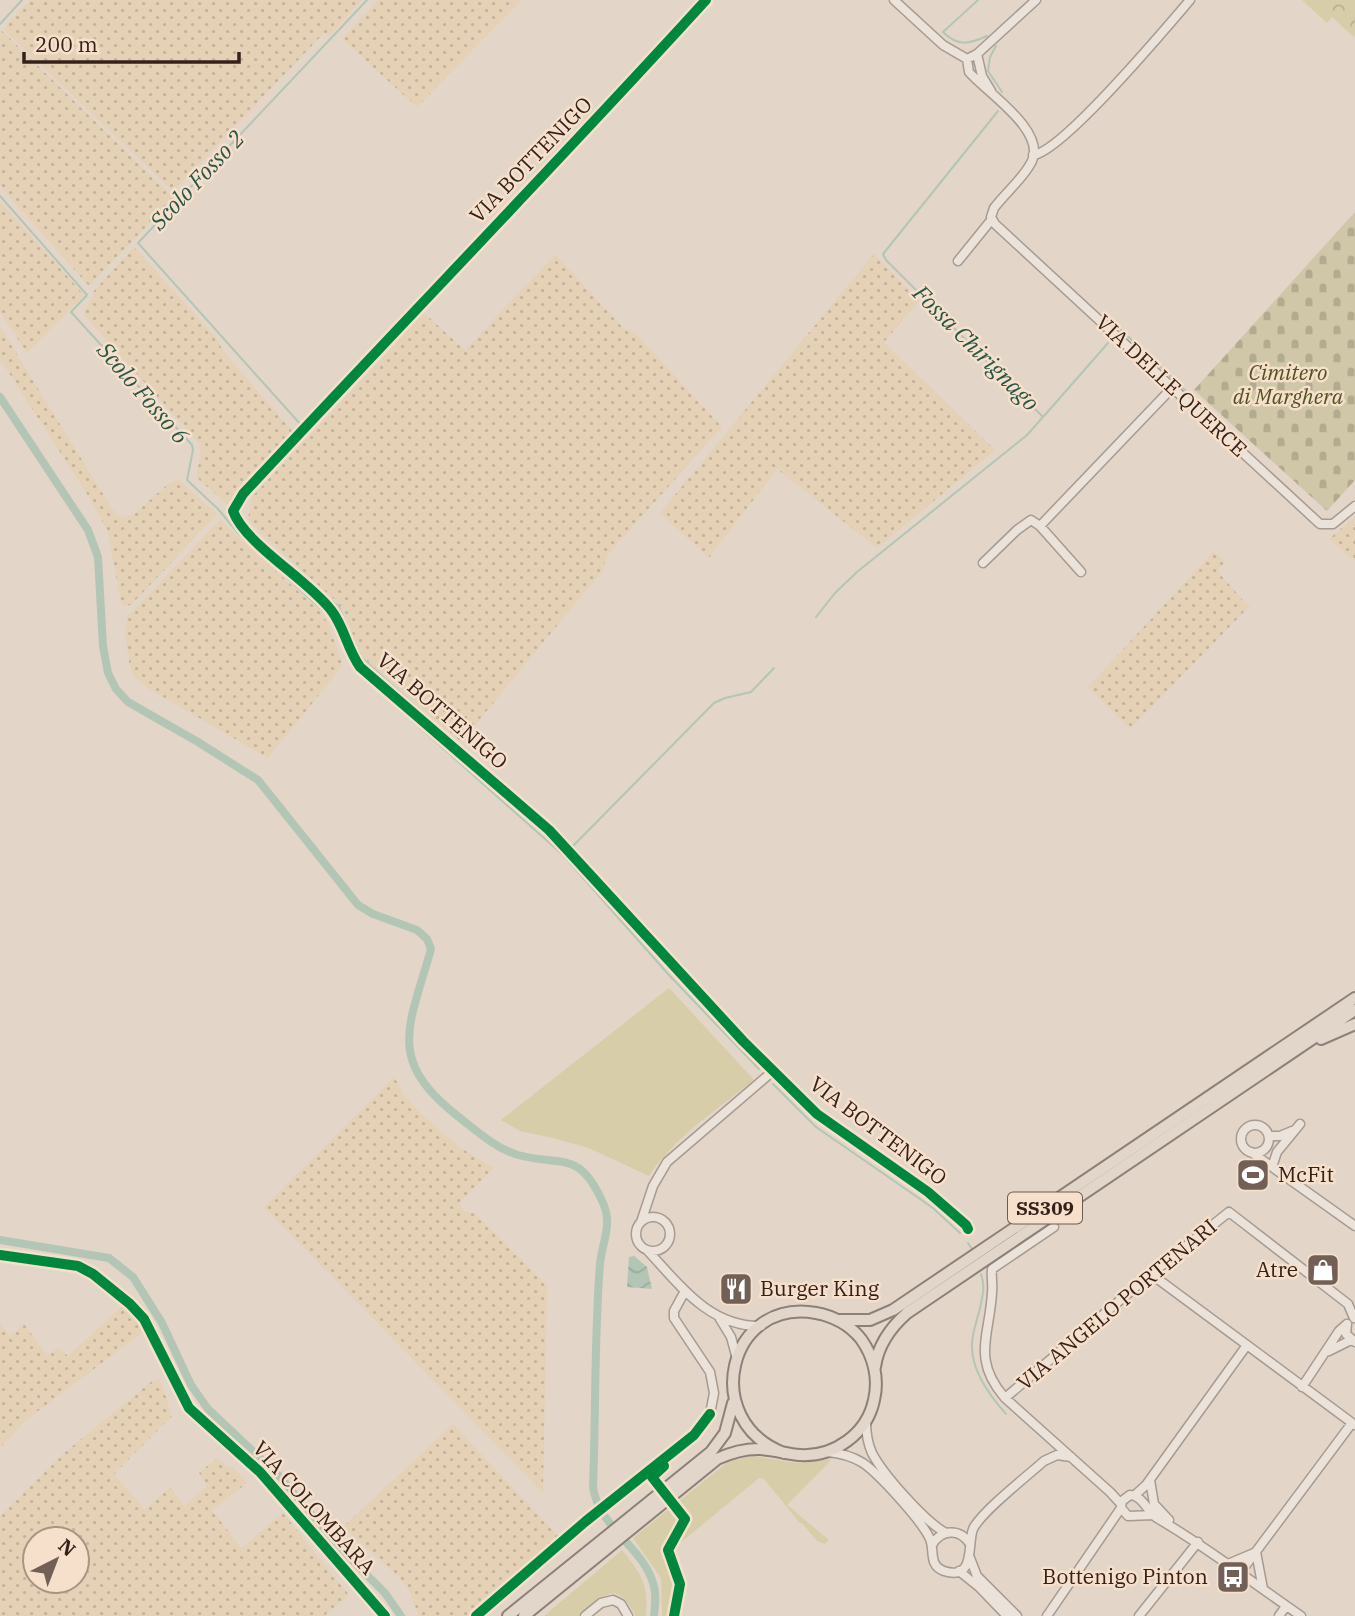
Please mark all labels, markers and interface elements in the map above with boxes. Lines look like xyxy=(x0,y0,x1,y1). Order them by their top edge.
scale bar xyxy=(24,21,240,65)
text: 200 m xyxy=(35,30,98,58)
street label: VIA BOTTENIGO xyxy=(463,90,598,228)
water label: Scolo Fosso 2 xyxy=(142,123,250,236)
water label: Fossa Chirignago xyxy=(907,277,1046,417)
street label: VIA DELLE QUERCE xyxy=(1090,308,1253,463)
water label: Scolo Fosso 6 xyxy=(90,334,196,450)
park label: Cimitero di Marghera xyxy=(1233,358,1344,410)
street label: VIA BOTTENIGO xyxy=(371,646,514,775)
street label: VIA BOTTENIGO xyxy=(804,1069,953,1191)
sports icon: McFit xyxy=(1234,1156,1272,1194)
place label: McFit xyxy=(1278,1160,1334,1188)
road number: SS309 xyxy=(1008,1192,1082,1224)
street label: VIA ANGELO PORTENARI xyxy=(1011,1212,1222,1396)
shop icon: Atre xyxy=(1304,1251,1342,1289)
place label: Atre xyxy=(1256,1255,1298,1283)
restaurant icon: Burger King xyxy=(717,1270,755,1308)
place label: Burger King xyxy=(760,1274,880,1302)
street label: VIA COLOMBARA xyxy=(247,1434,383,1581)
north arrow xyxy=(21,1525,91,1595)
text: N xyxy=(54,1533,81,1561)
bus stop icon: Bottenigo Pinton xyxy=(1214,1558,1252,1596)
place label: Bottenigo Pinton xyxy=(1042,1562,1208,1590)

